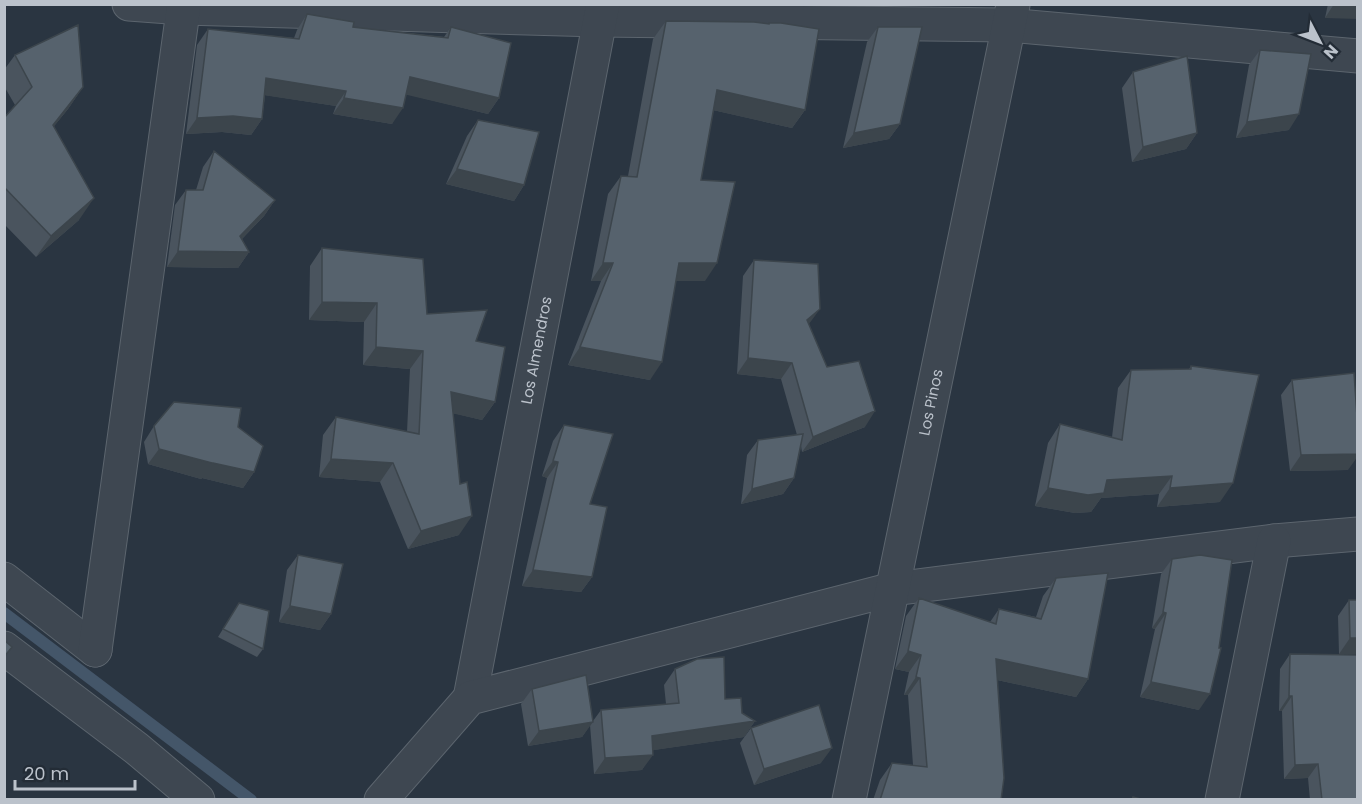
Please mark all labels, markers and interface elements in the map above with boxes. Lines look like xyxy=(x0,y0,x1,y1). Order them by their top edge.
north arrow xyxy=(1290,12,1350,72)
text: N xyxy=(1318,40,1343,64)
street label: Los Almendros xyxy=(516,294,557,406)
street label: Los Pinos xyxy=(913,367,948,437)
scale bar xyxy=(15,753,135,791)
text: 20 m xyxy=(24,761,69,786)

